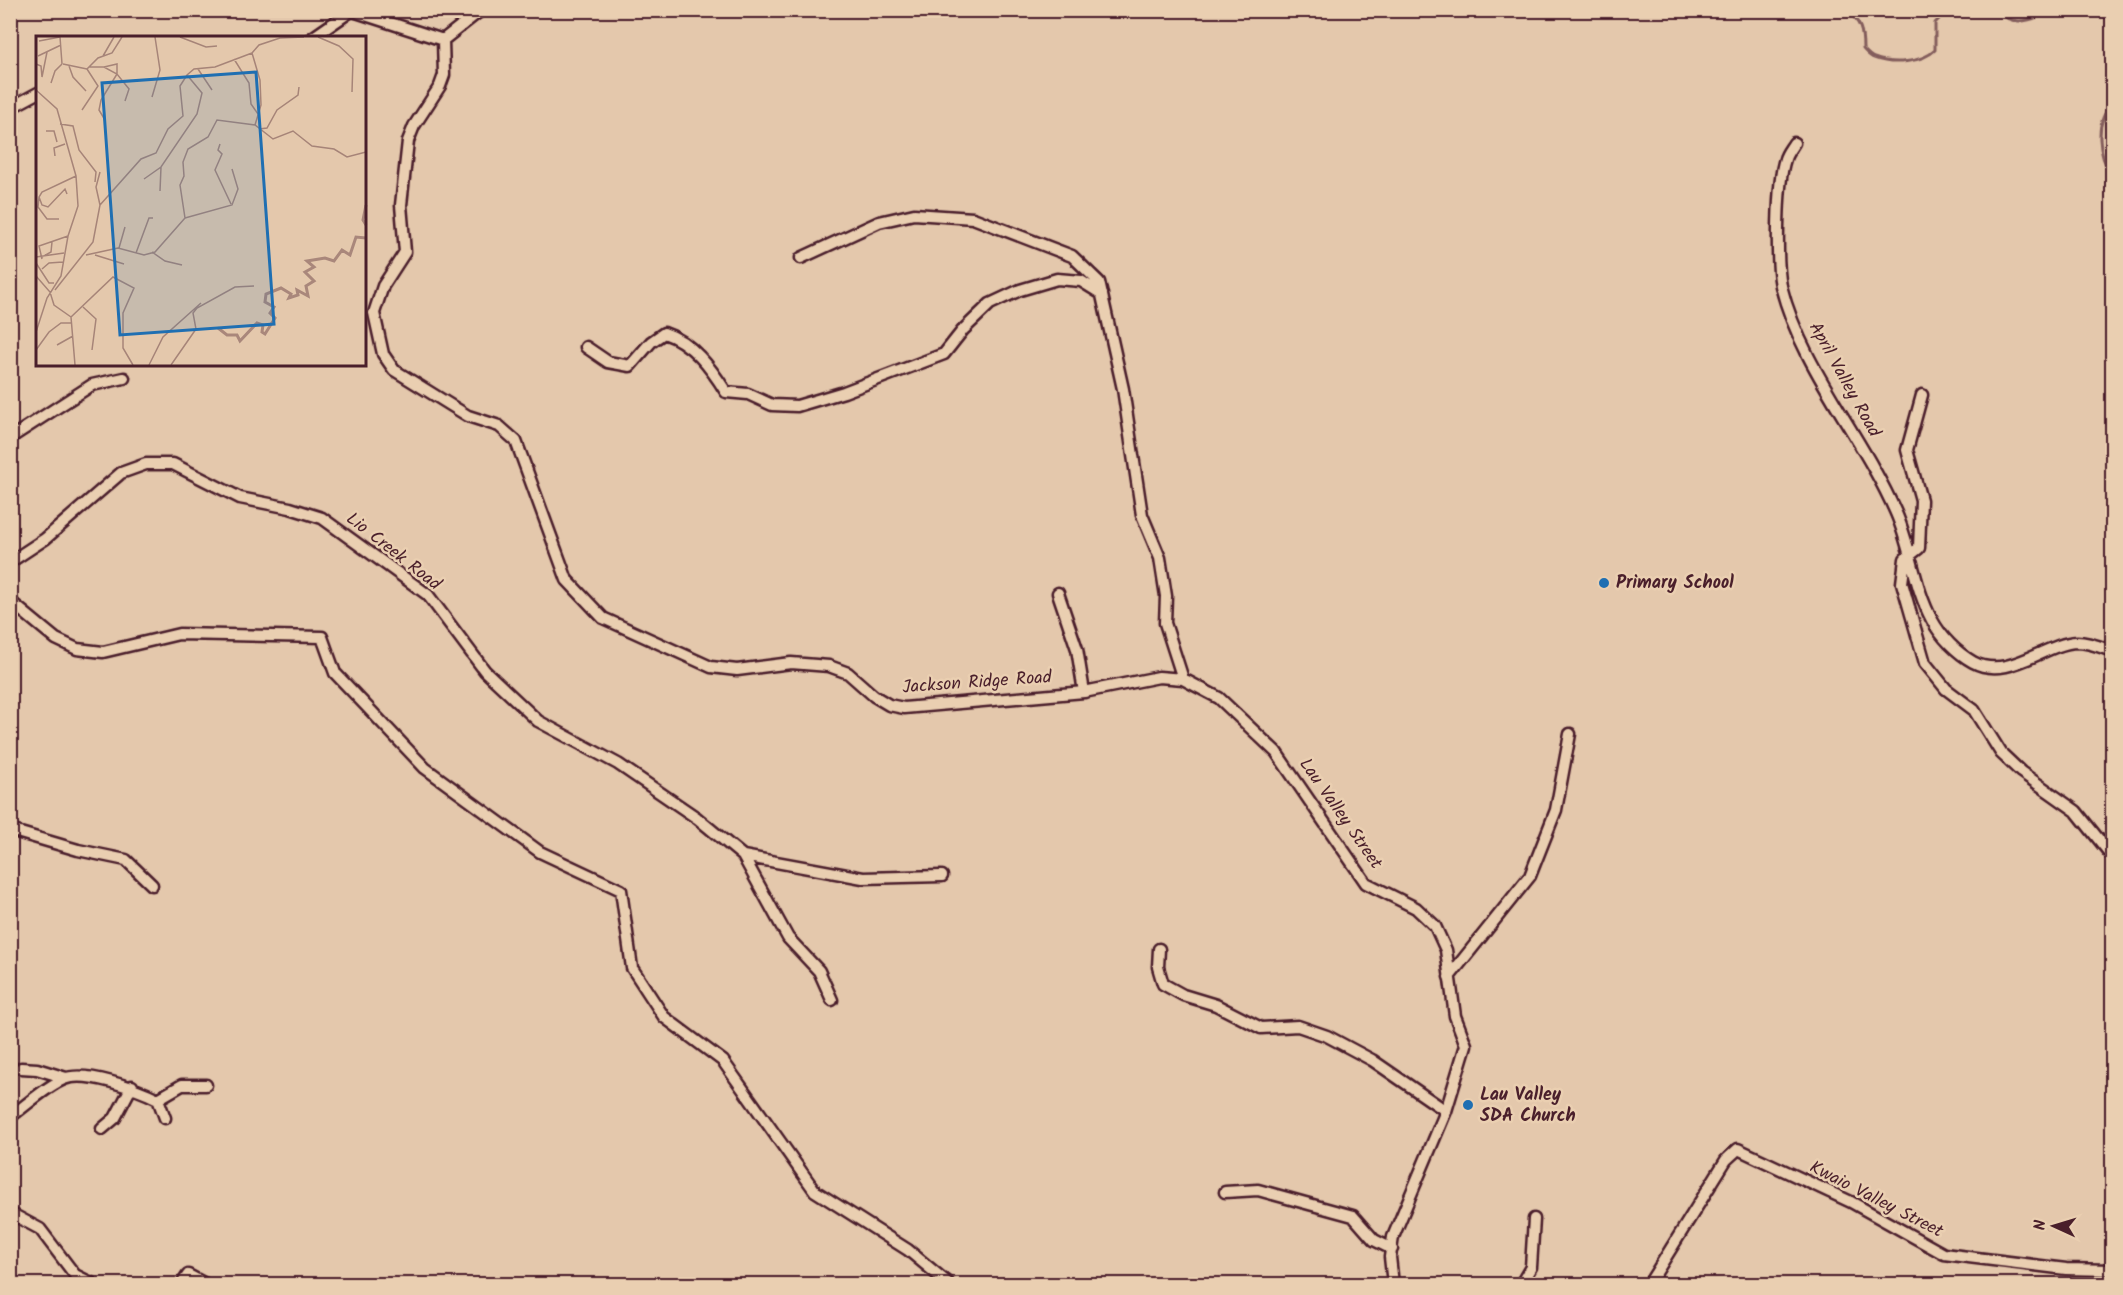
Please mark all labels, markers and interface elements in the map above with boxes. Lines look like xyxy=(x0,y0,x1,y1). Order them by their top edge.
inset map xyxy=(36,36,366,366)
street label: April Valley Road xyxy=(1800,317,1888,444)
street label: Lio Creek Road xyxy=(339,505,448,599)
place label: Primary School xyxy=(1616,569,1734,598)
marker: Primary School xyxy=(1597,576,1611,590)
street label: Jackson Ridge Road xyxy=(901,663,1054,703)
street label: Lau Valley Street xyxy=(1291,752,1390,877)
place label: Lau Valley SDA Church xyxy=(1480,1081,1576,1131)
marker: Lau Valley SDA Church xyxy=(1461,1098,1475,1112)
street label: Kwaio Valley Street xyxy=(1804,1154,1949,1247)
north arrow xyxy=(2024,1196,2084,1256)
text: N xyxy=(2028,1219,2053,1231)

